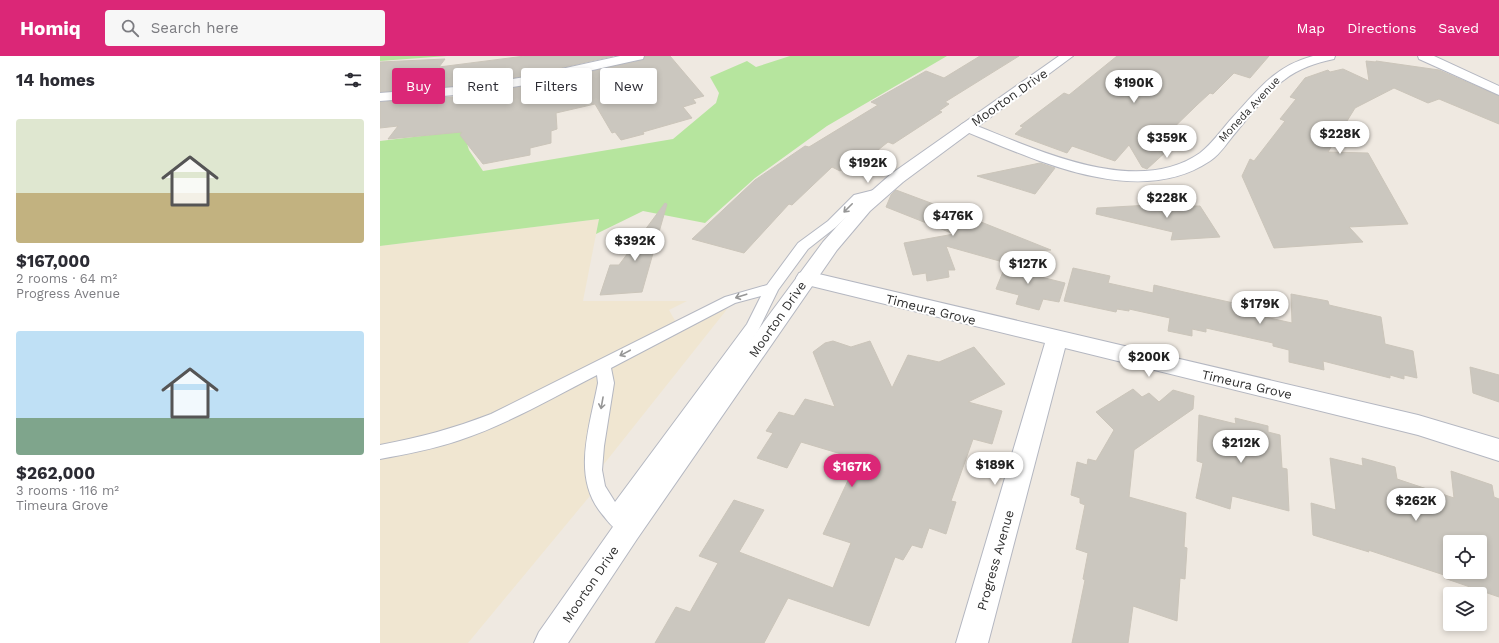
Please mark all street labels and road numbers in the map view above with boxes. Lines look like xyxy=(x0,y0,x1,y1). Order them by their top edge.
street label: Moorton Drive xyxy=(968,66,1050,129)
street label: Moneda Avenue xyxy=(1216,74,1283,145)
street label: Moorton Drive xyxy=(746,278,809,360)
street label: Timeura Grove xyxy=(884,291,977,328)
street label: Timeura Grove xyxy=(1200,367,1293,402)
street label: Progress Avenue xyxy=(974,508,1017,612)
street label: Moorton Drive xyxy=(559,543,622,626)

